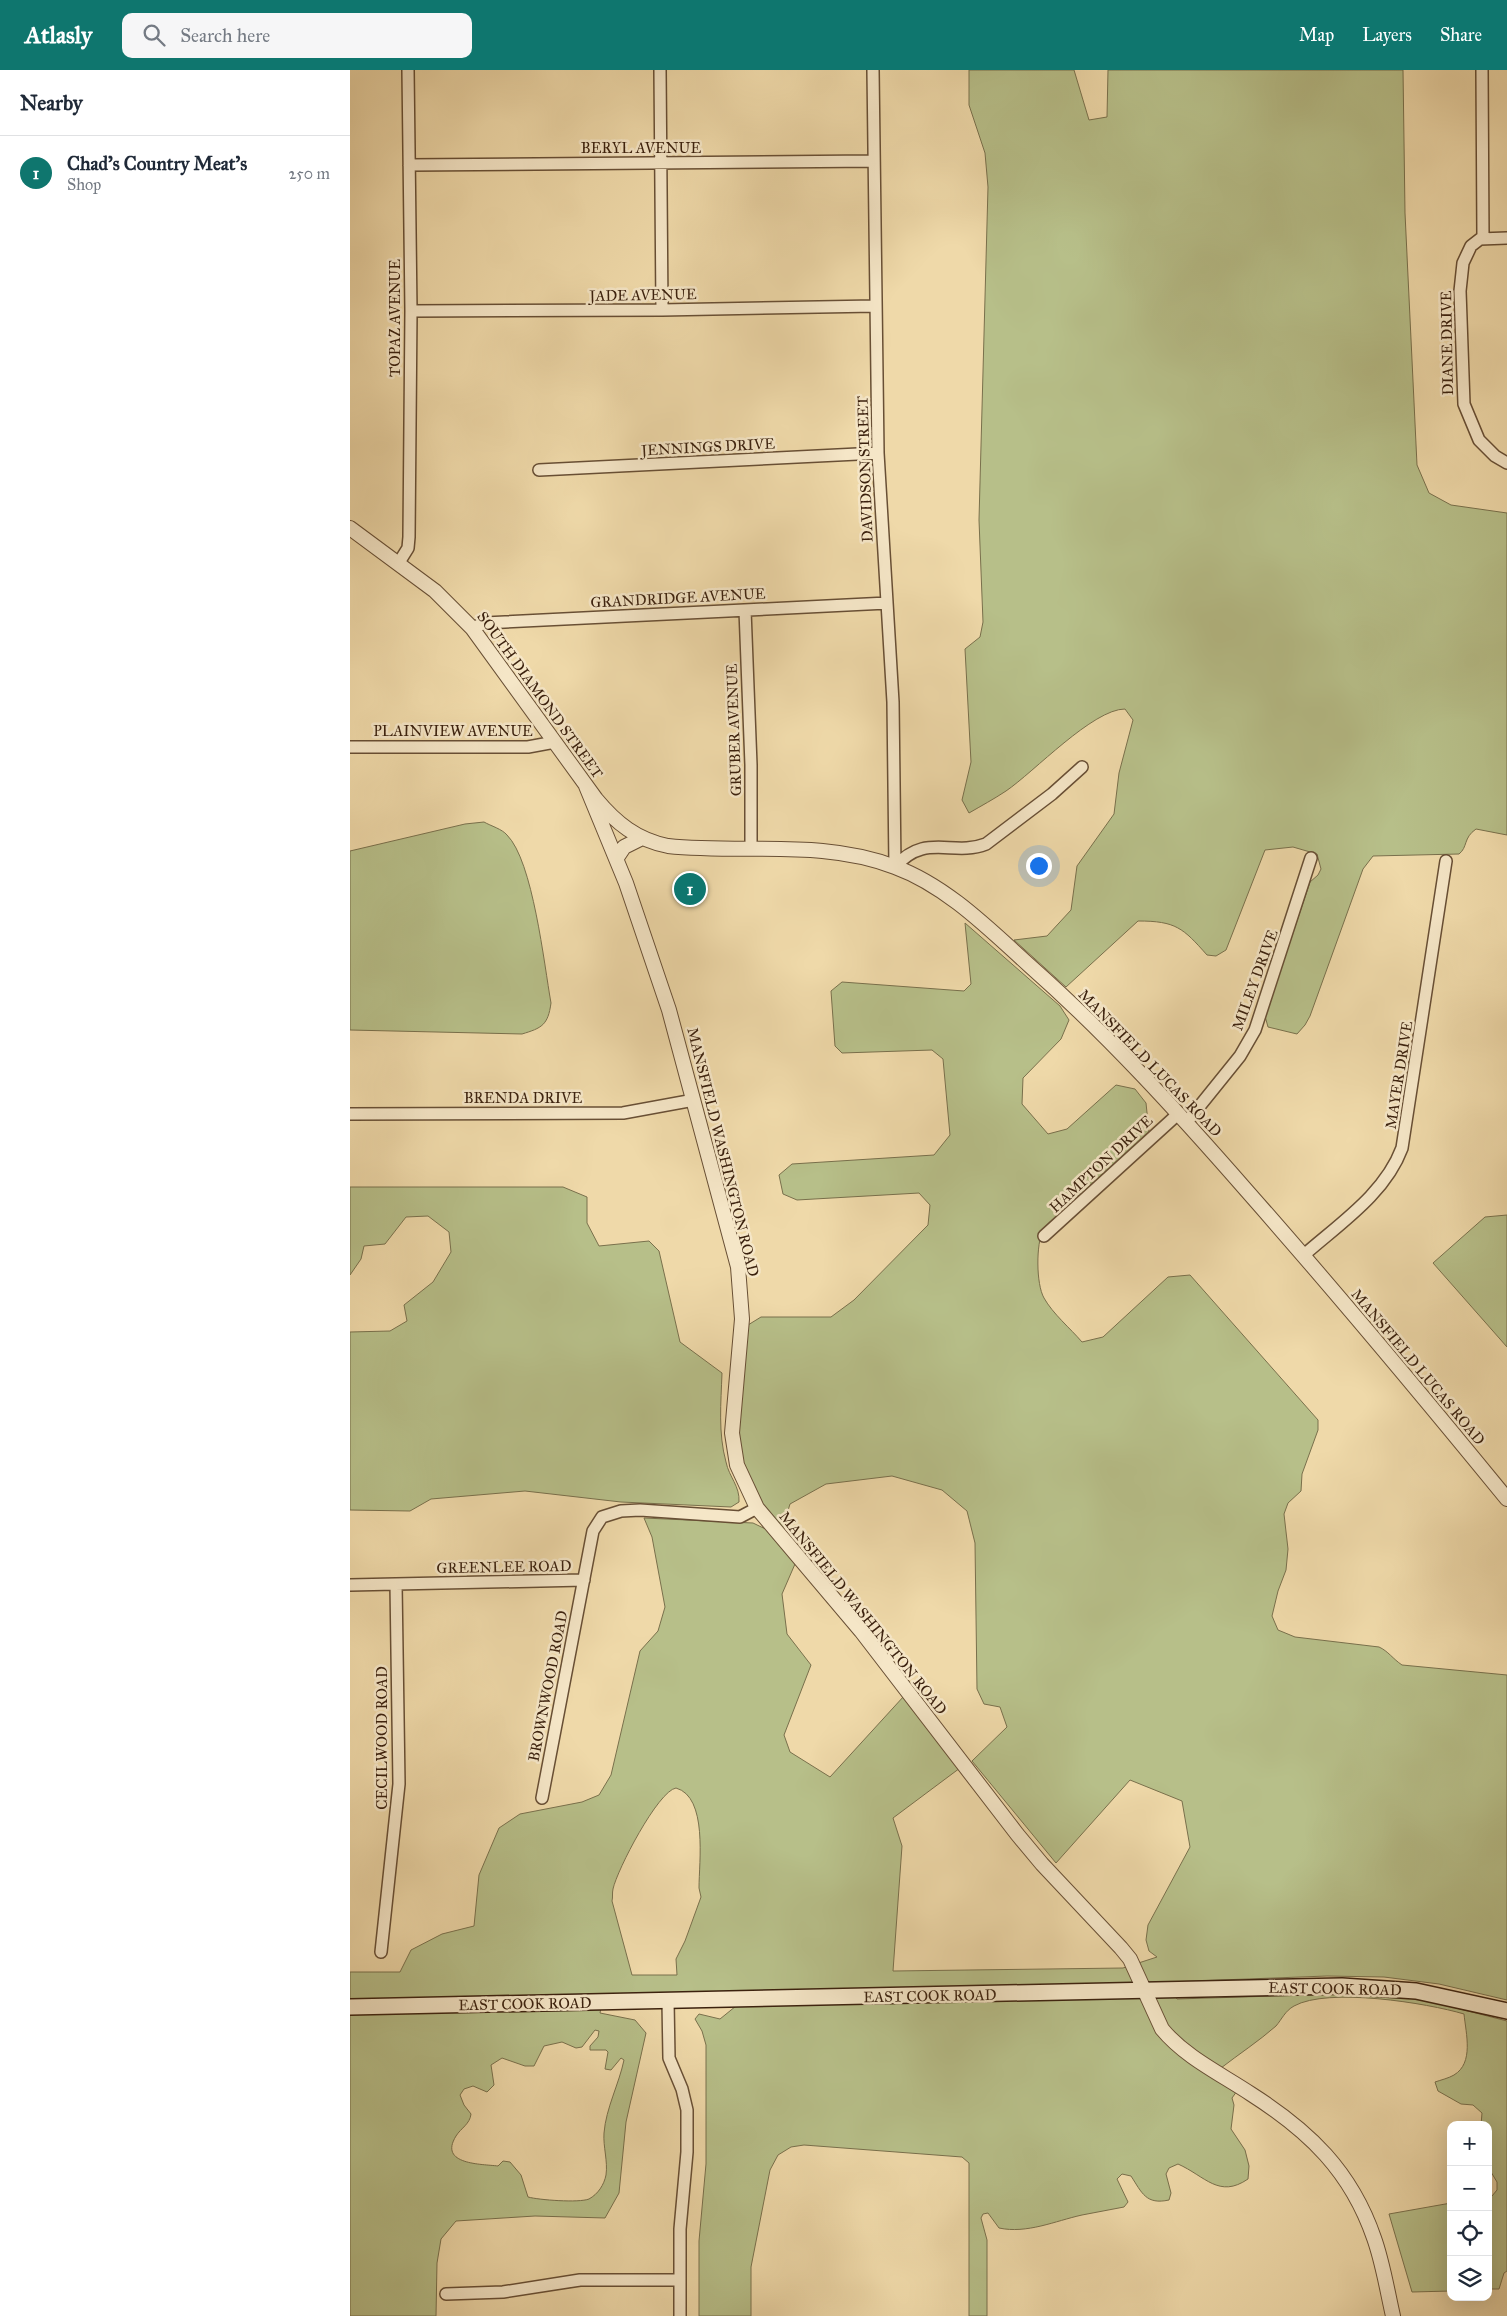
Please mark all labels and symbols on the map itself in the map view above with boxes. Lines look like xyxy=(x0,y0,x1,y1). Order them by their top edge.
street label: BERYL AVENUE xyxy=(581,139,701,157)
street label: TOPAZ AVENUE xyxy=(386,259,404,377)
street label: JADE AVENUE xyxy=(587,285,697,306)
street label: DIANE DRIVE xyxy=(1437,290,1457,396)
street label: DAVIDSON STREET xyxy=(853,396,877,542)
street label: JENNINGS DRIVE xyxy=(639,434,776,461)
street label: GRANDRIDGE AVENUE xyxy=(590,584,766,612)
street label: SOUTH DIAMOND STREET xyxy=(473,608,607,782)
street label: GRUBER AVENUE xyxy=(723,663,745,797)
street label: PLAINVIEW AVENUE xyxy=(373,722,533,740)
your location xyxy=(1026,853,1052,879)
pin: 1 xyxy=(674,870,706,908)
street label: MILEY DRIVE xyxy=(1228,927,1282,1033)
street label: MANSFIELD LUCAS ROAD xyxy=(1075,986,1225,1141)
street label: MAYER DRIVE xyxy=(1382,1019,1416,1130)
street label: MANSFIELD WASHINGTON ROAD xyxy=(683,1026,763,1279)
street label: BRENDA DRIVE xyxy=(464,1089,583,1107)
street label: HAMPTON DRIVE xyxy=(1046,1111,1157,1216)
street label: MANSFIELD LUCAS ROAD xyxy=(1347,1285,1489,1449)
street label: MANSFIELD WASHINGTON ROAD xyxy=(775,1508,951,1718)
street label: GREENLEE ROAD xyxy=(436,1557,572,1577)
street label: BROWNWOOD ROAD xyxy=(525,1609,572,1763)
street label: CECILWOOD ROAD xyxy=(373,1666,391,1810)
street label: EAST COOK ROAD xyxy=(1268,1979,1402,1999)
street label: EAST COOK ROAD xyxy=(863,1986,997,2006)
street label: EAST COOK ROAD xyxy=(458,1994,592,2014)

